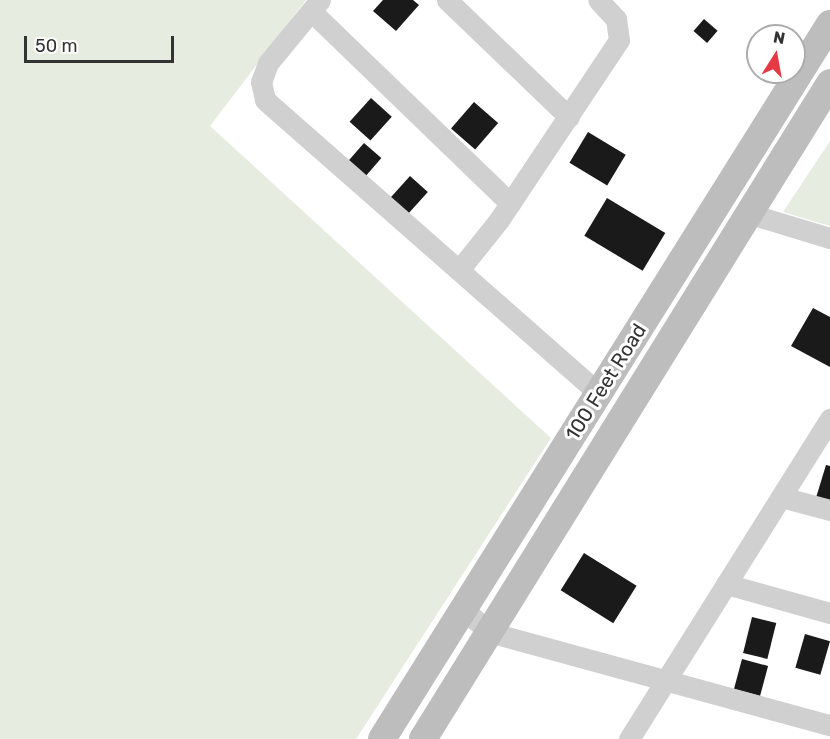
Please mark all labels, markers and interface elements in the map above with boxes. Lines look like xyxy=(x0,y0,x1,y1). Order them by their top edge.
scale bar xyxy=(27,24,177,62)
north arrow xyxy=(746,24,806,84)
text: N xyxy=(772,27,787,48)
text: 50 m xyxy=(35,35,78,57)
street label: 100 Feet Road xyxy=(561,319,651,445)

